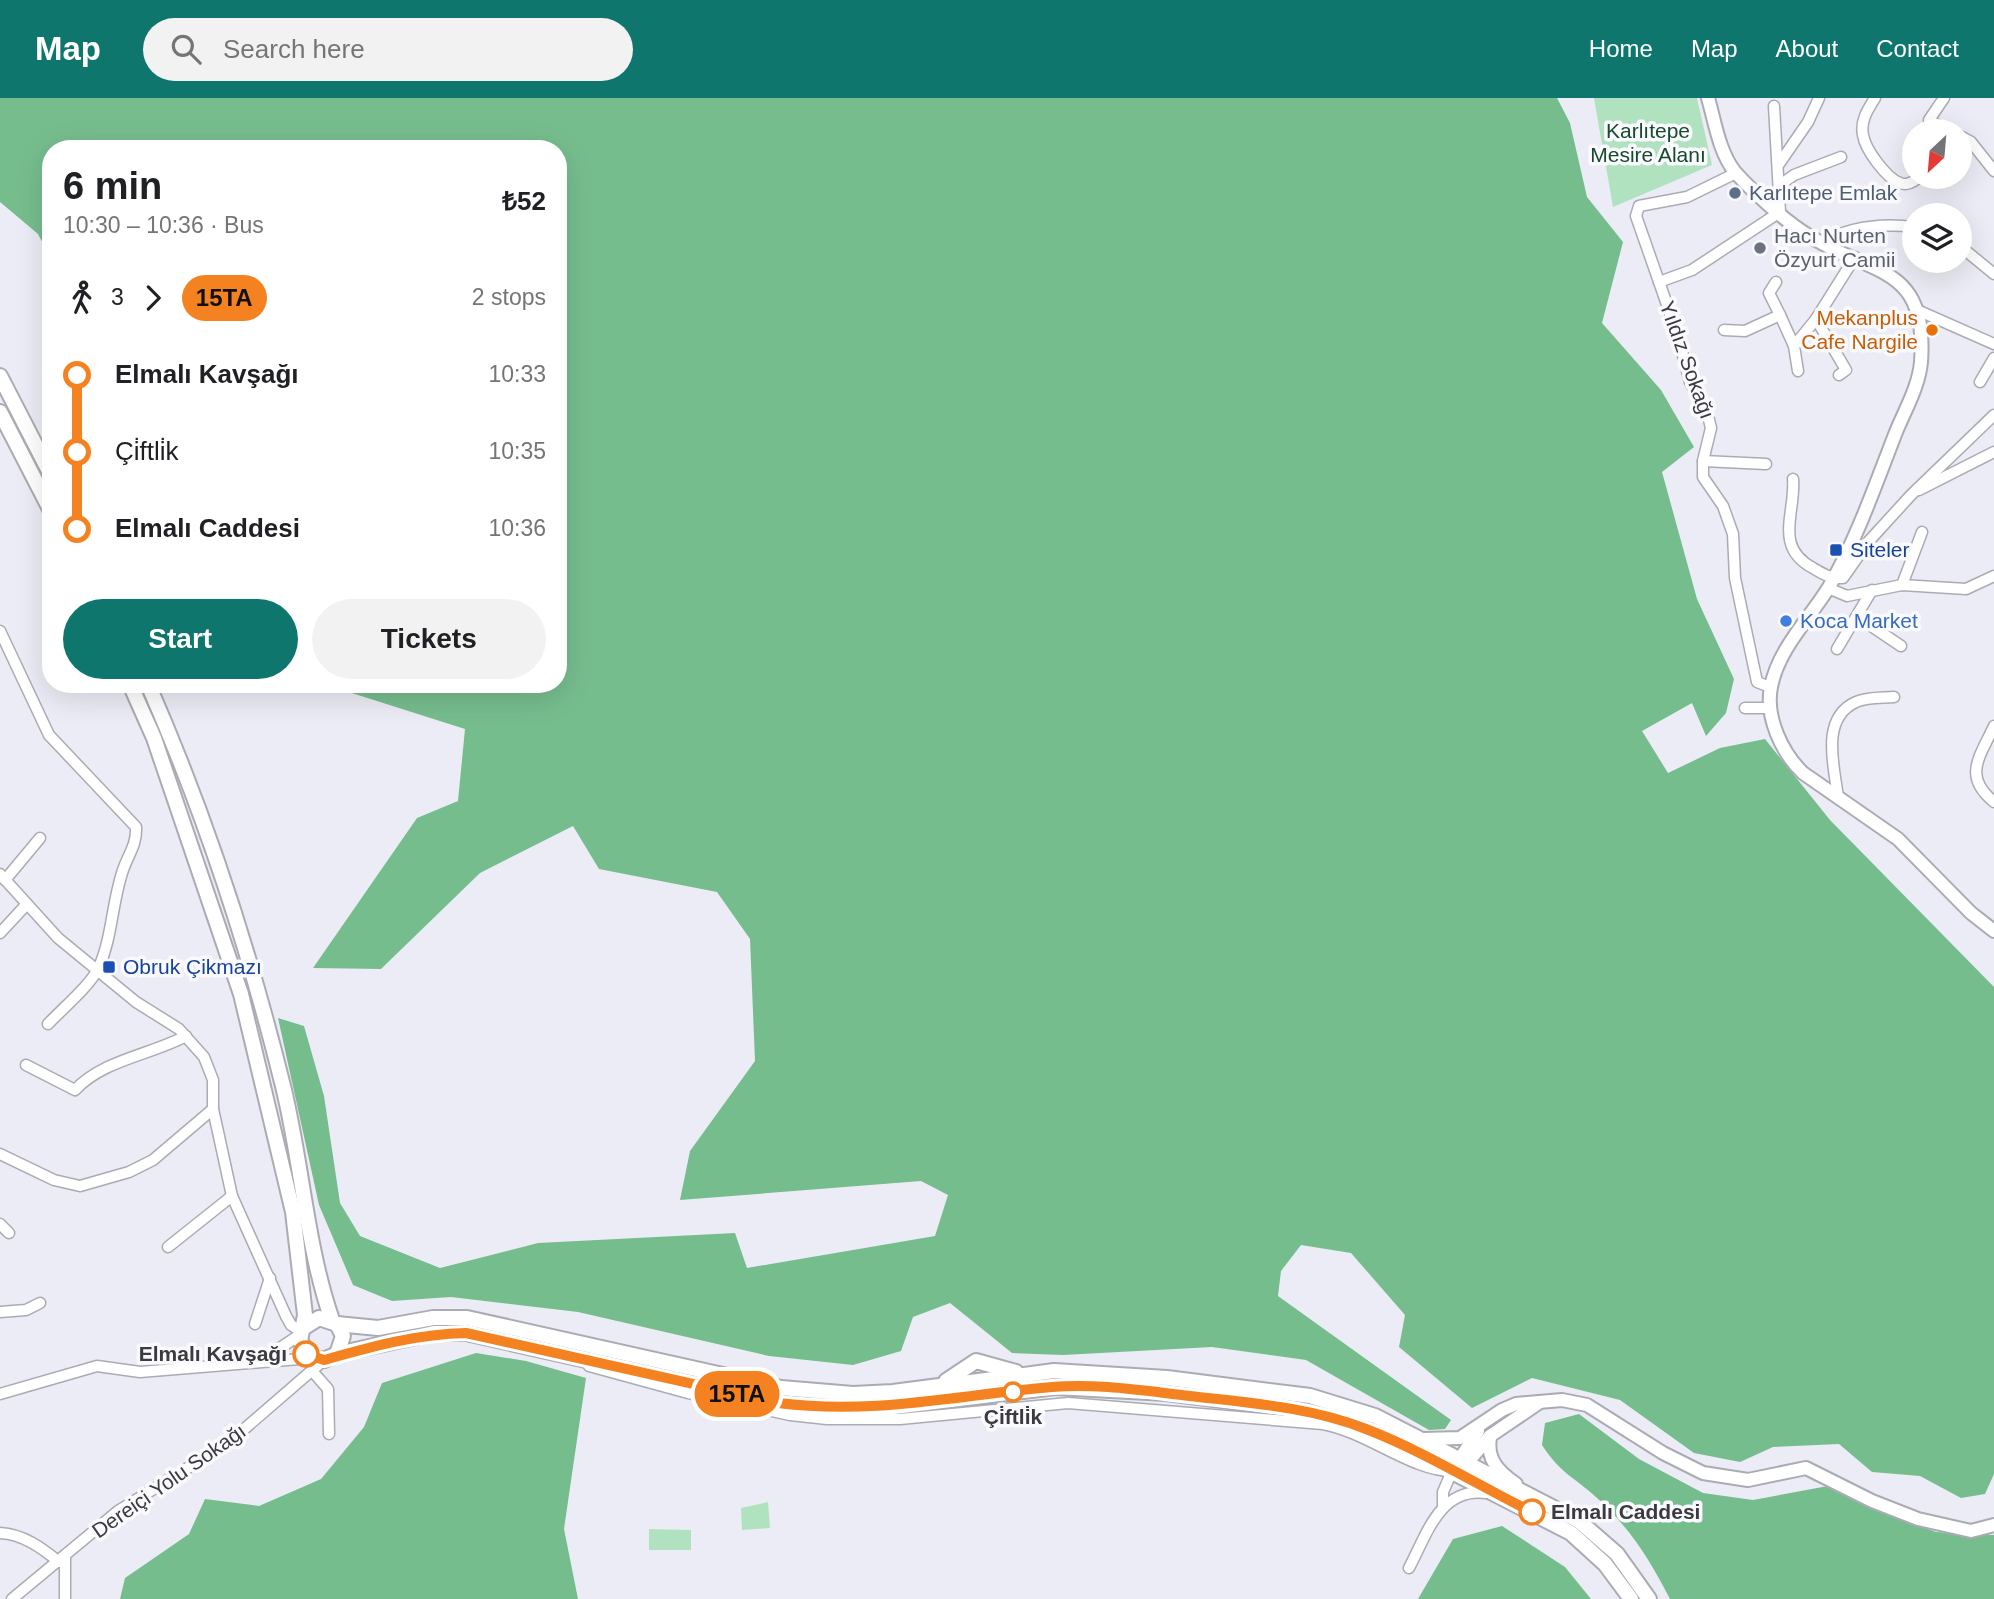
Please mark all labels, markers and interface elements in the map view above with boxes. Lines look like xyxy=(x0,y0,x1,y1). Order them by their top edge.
search box xyxy=(143,18,633,81)
text: Map xyxy=(35,30,101,67)
icon: search xyxy=(167,30,205,68)
text: Search here xyxy=(223,34,365,64)
text: Home xyxy=(1589,35,1653,62)
text: Map xyxy=(1691,35,1738,62)
text: About xyxy=(1776,35,1838,62)
text: Contact xyxy=(1876,35,1959,62)
park label: Karlıtepe Mesire Alanı xyxy=(1590,119,1706,166)
north arrow xyxy=(1902,119,1972,189)
map controls xyxy=(1902,119,1972,273)
text: 6 min xyxy=(63,165,162,207)
place label: Karlıtepe Emlak xyxy=(1749,181,1898,204)
marker: Karlıtepe Emlak xyxy=(1727,185,1743,201)
text: ₺52 xyxy=(502,186,546,216)
button: layers xyxy=(1902,203,1972,273)
text: 10:30 – 10:36 · Bus xyxy=(63,212,264,238)
place label: Hacı Nurten Özyurt Camii xyxy=(1774,224,1895,271)
marker: Hacı Nurten Özyurt Camii xyxy=(1752,240,1768,256)
icon: walk xyxy=(63,279,101,317)
icon: forward xyxy=(134,279,172,317)
text: 3 xyxy=(111,284,124,310)
text: 15TA xyxy=(196,284,253,311)
text: 2 stops xyxy=(472,284,546,310)
street label: Yıldız Sokağı xyxy=(1656,298,1719,422)
place label: Mekanplus Cafe Nargile xyxy=(1801,306,1918,353)
marker: Mekanplus Cafe Nargile xyxy=(1924,322,1940,338)
text: Elmalı Kavşağı xyxy=(115,359,299,389)
text: 10:33 xyxy=(488,361,546,387)
text: Çi̇ftli̇k xyxy=(115,436,179,466)
text: 10:35 xyxy=(488,438,546,464)
text: Elmalı Caddesi xyxy=(115,513,300,543)
text: 10:36 xyxy=(488,515,546,541)
place label: Siteler xyxy=(1850,538,1910,561)
marker: Siteler xyxy=(1828,542,1844,558)
button: Start xyxy=(63,599,298,679)
button: Tickets xyxy=(312,599,546,679)
place label: Koca Market xyxy=(1800,609,1918,632)
marker: Koca Market xyxy=(1778,613,1794,629)
place label: Obruk Çikmazı xyxy=(123,955,262,978)
marker: Obruk Çikmazı xyxy=(101,959,117,975)
marker: Elmalı Kavşağı xyxy=(293,1341,319,1367)
place label: Elmalı Kavşağı xyxy=(139,1342,287,1365)
line badge: 15TA xyxy=(688,1371,786,1417)
text: 15TA xyxy=(709,1380,765,1407)
marker: Çi̇ftli̇k xyxy=(1003,1382,1023,1402)
place label: Çi̇ftli̇k xyxy=(984,1405,1042,1428)
street label: Dereiçi Yolu Sokağı xyxy=(88,1419,250,1542)
marker: Elmalı Caddesi xyxy=(1519,1499,1545,1525)
place label: Elmalı Caddesi xyxy=(1551,1500,1700,1523)

